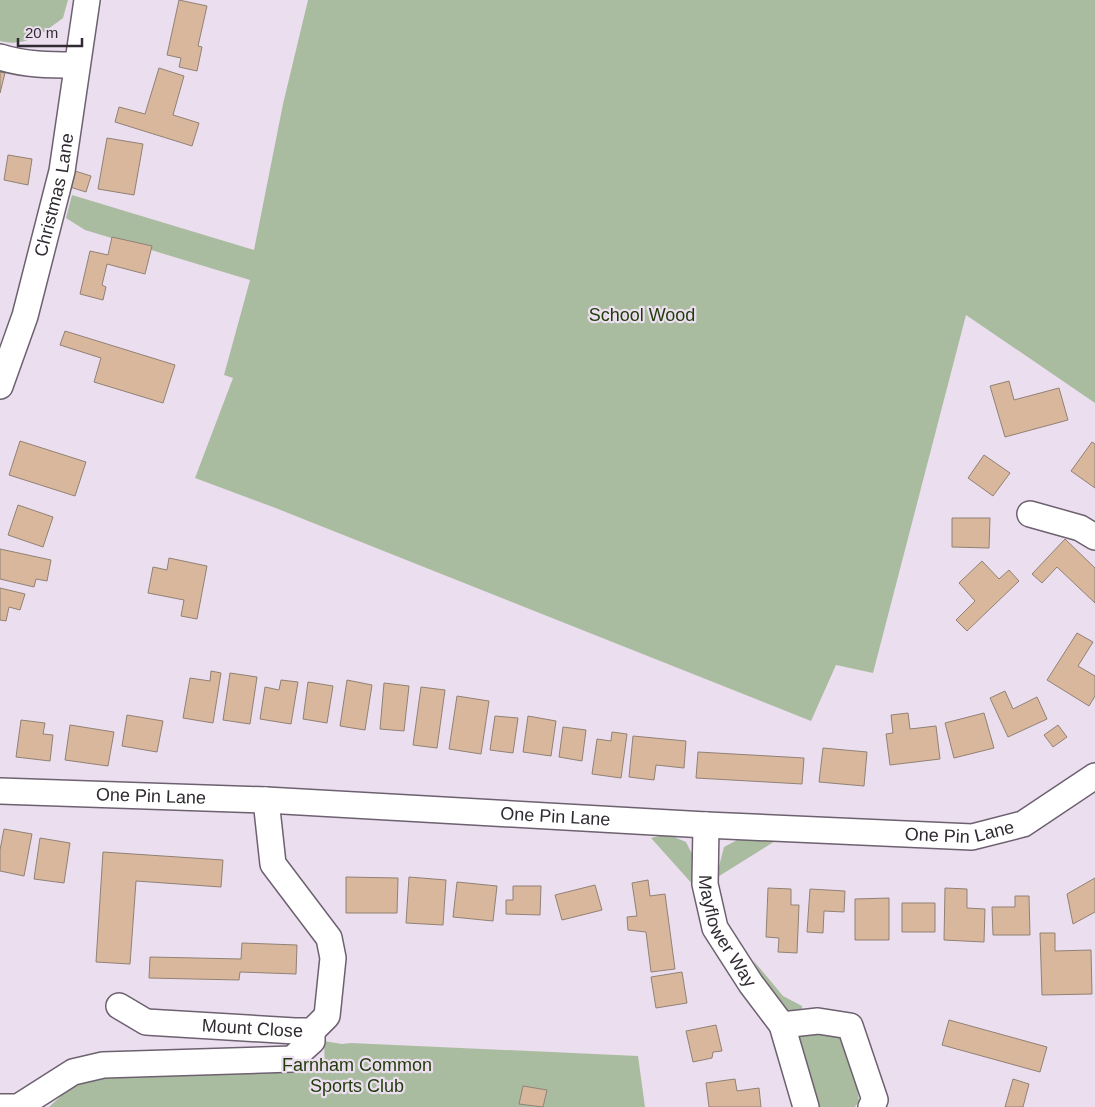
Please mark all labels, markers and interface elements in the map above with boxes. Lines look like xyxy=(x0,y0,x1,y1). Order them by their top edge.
scale bar xyxy=(18,15,81,47)
text: 20 m xyxy=(25,24,58,41)
street label: Christmas Lane xyxy=(31,132,77,259)
park label: School Wood xyxy=(589,305,695,325)
street label: One Pin Lane xyxy=(96,784,206,808)
street label: One Pin Lane xyxy=(500,803,611,830)
street label: One Pin Lane xyxy=(904,817,1016,847)
street label: Mayflower Way xyxy=(695,875,760,991)
street label: Mount Close xyxy=(201,1015,303,1041)
park label: Farnham Common Sports Club xyxy=(282,1055,432,1096)

